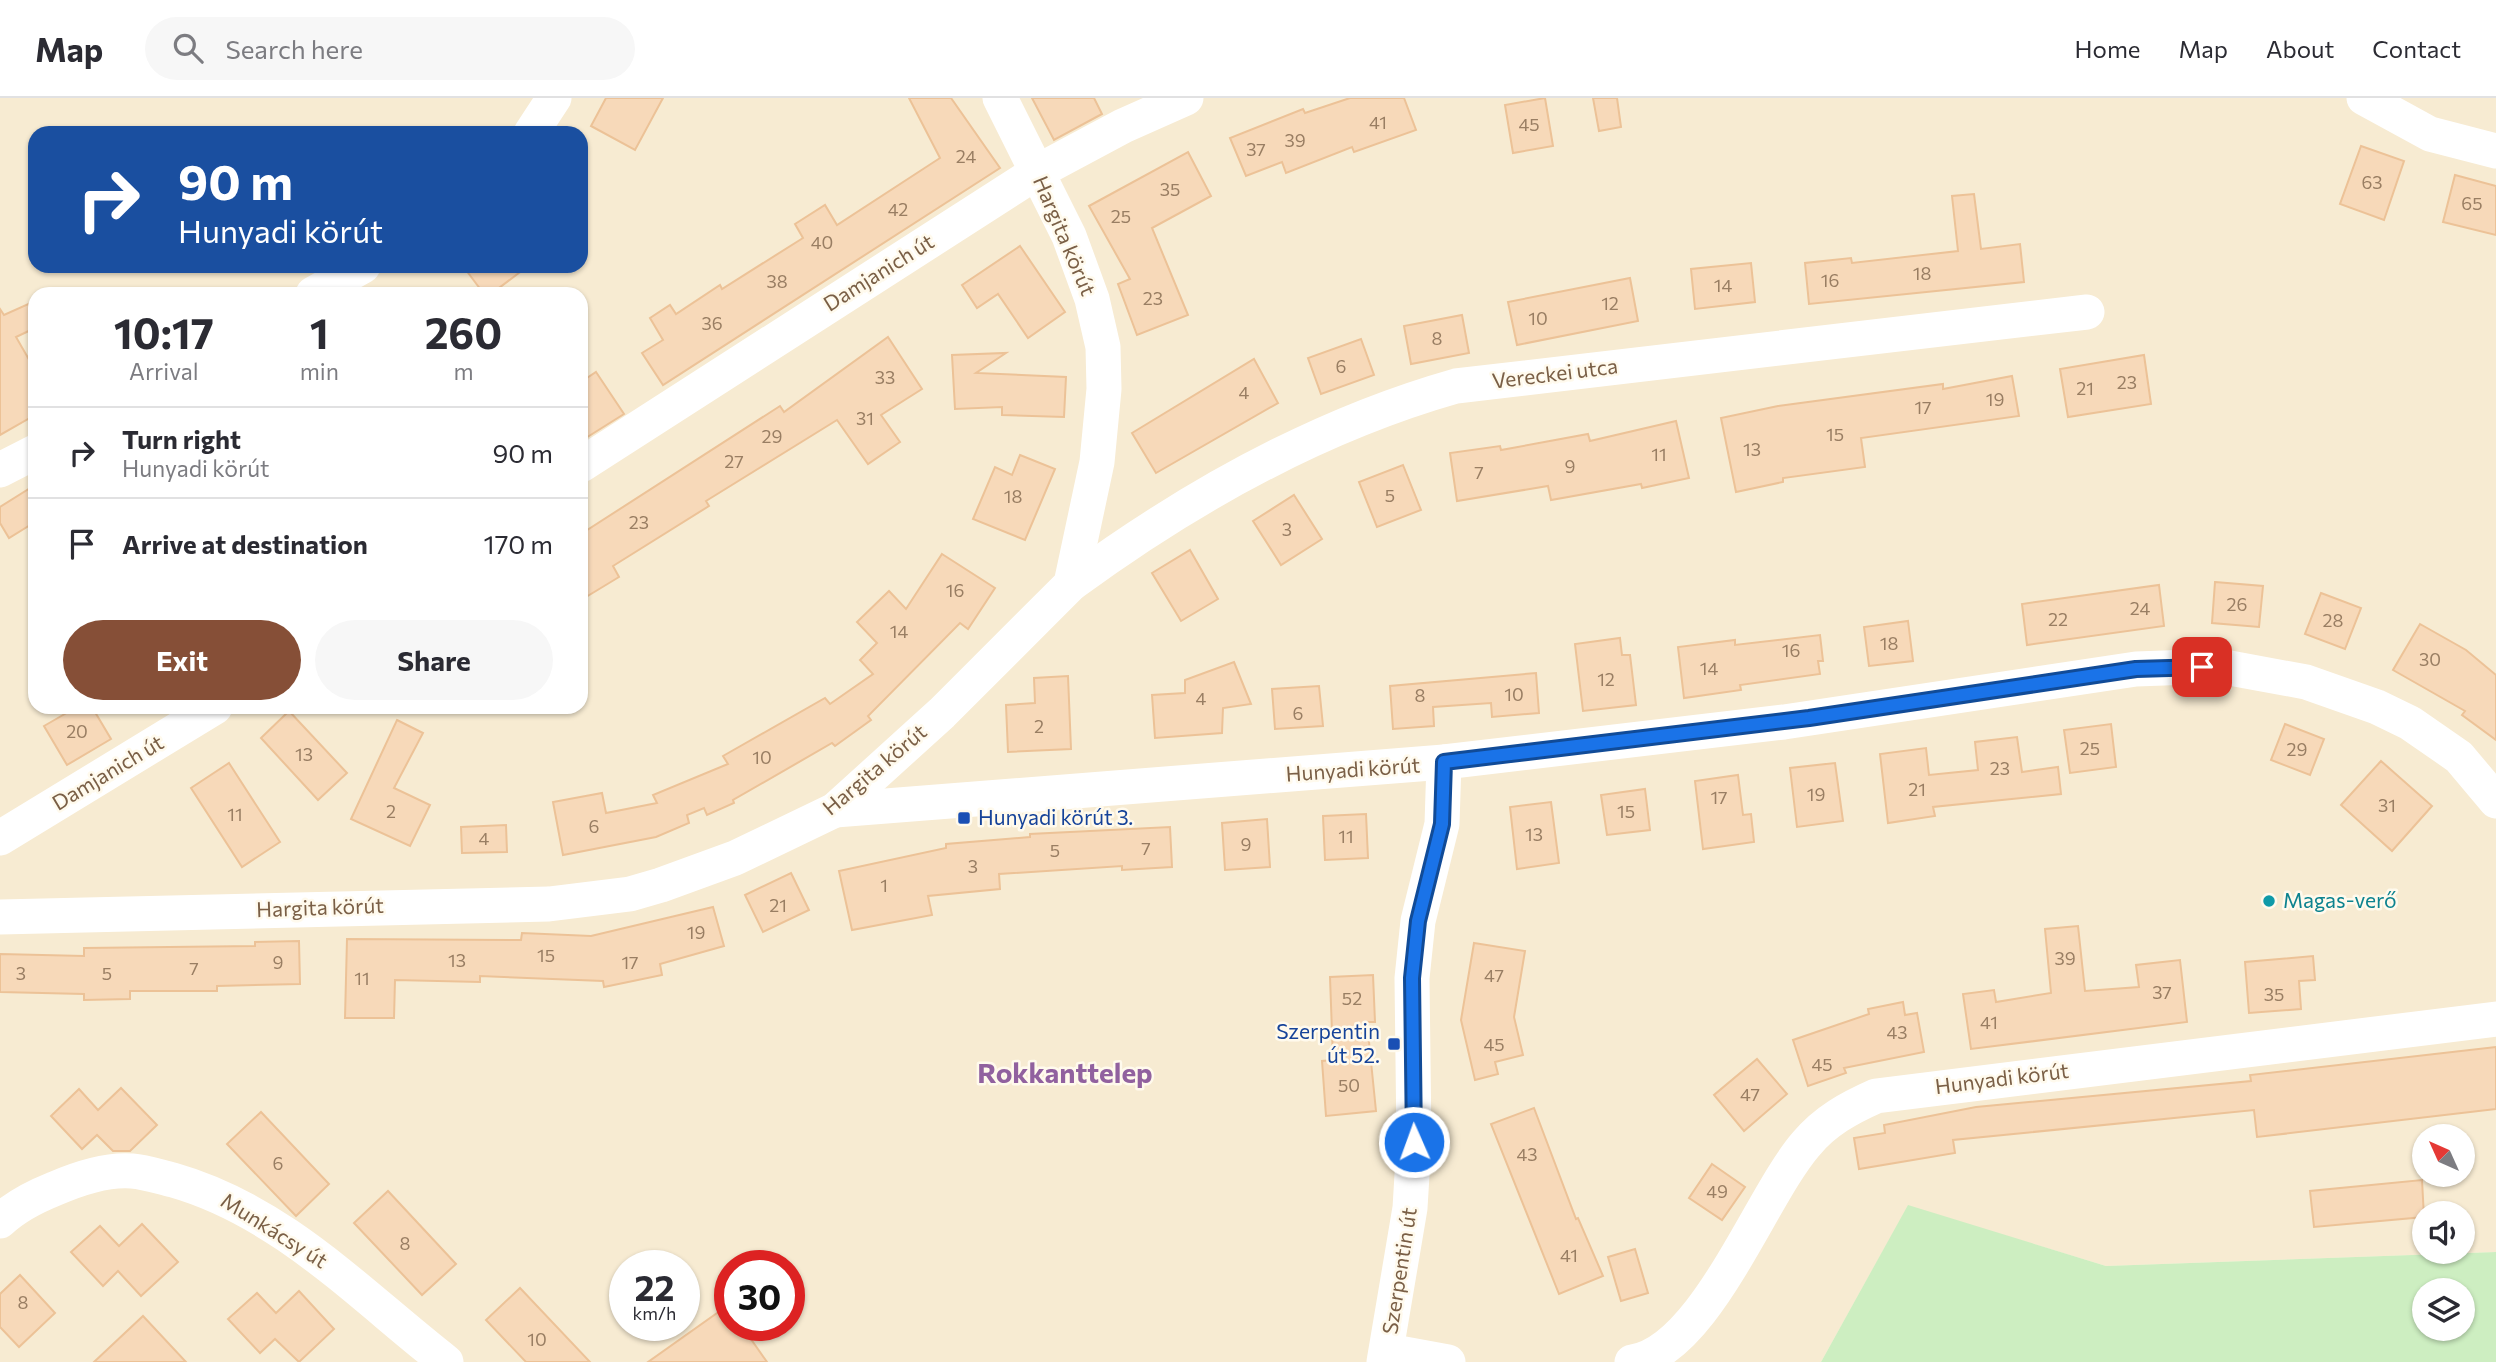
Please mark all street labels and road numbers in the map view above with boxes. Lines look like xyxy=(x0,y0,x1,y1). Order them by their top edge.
street label: Hargita körút xyxy=(1029,172,1102,299)
street label: Damjanich út xyxy=(818,228,938,316)
street label: Vereckei utca xyxy=(1491,352,1619,393)
street label: Hargita körút xyxy=(817,718,931,819)
street label: Damjanich út xyxy=(47,729,167,815)
street label: Hunyadi körút xyxy=(1285,751,1421,786)
street label: Hargita körút xyxy=(256,892,384,921)
street label: Hunyadi körút xyxy=(1933,1057,2070,1098)
street label: Munkácsy út xyxy=(217,1187,333,1272)
street label: Szerpentin út xyxy=(1376,1206,1421,1336)

